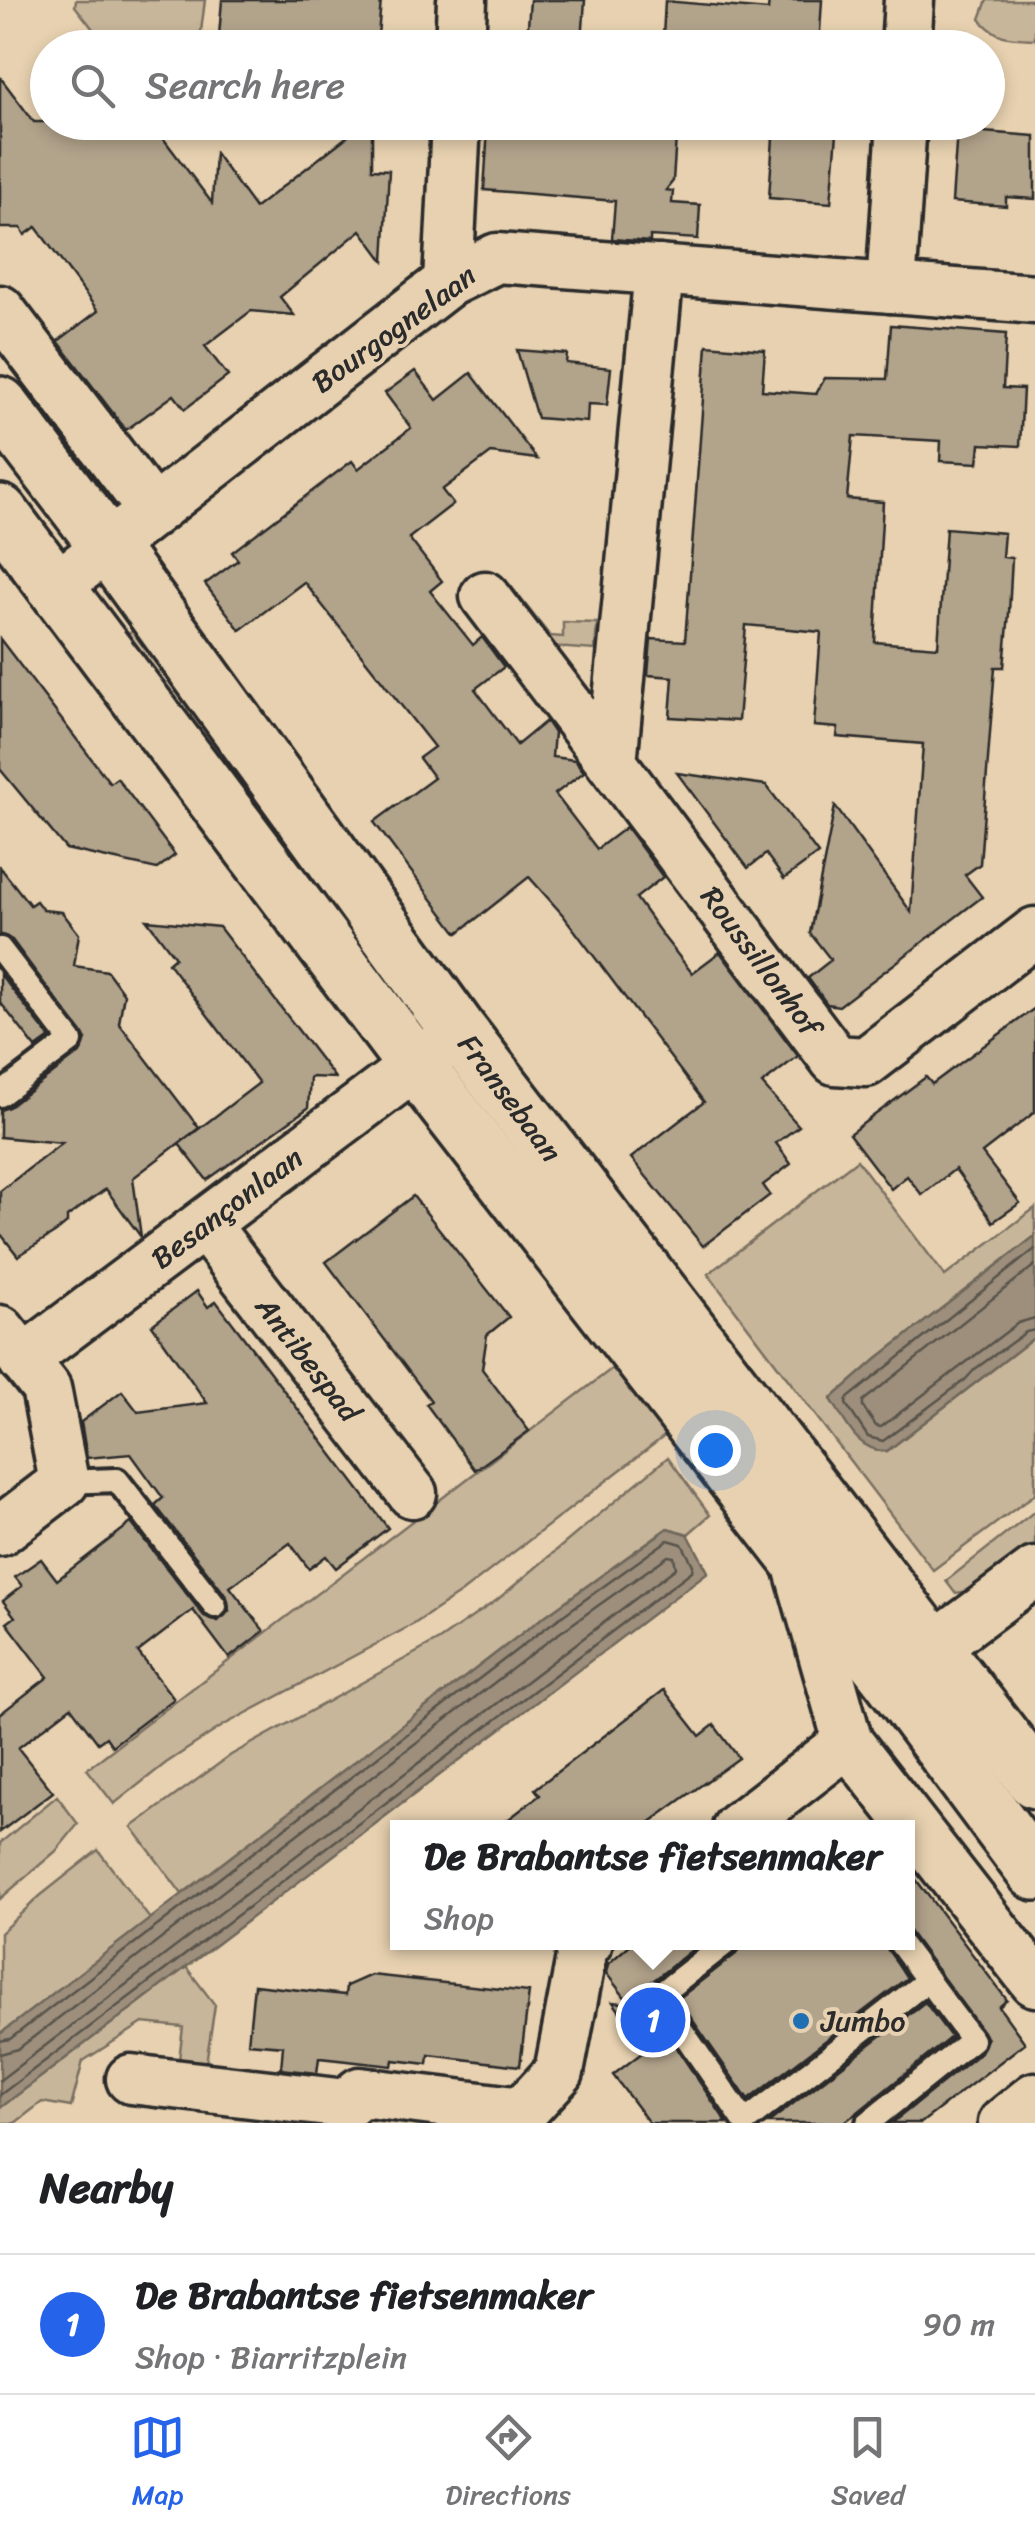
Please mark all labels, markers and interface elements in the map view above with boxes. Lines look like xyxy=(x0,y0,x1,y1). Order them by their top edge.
search box xyxy=(30,30,1005,140)
text: Search here xyxy=(145,52,345,119)
icon: search xyxy=(65,58,120,113)
street label: Bourgognelaan xyxy=(300,250,488,408)
street label: Roussillonhof xyxy=(686,874,838,1051)
street label: Fransebaan xyxy=(443,1022,577,1174)
street label: Besançonlaan xyxy=(139,1132,315,1284)
street label: Antibespad xyxy=(240,1283,377,1436)
your location xyxy=(690,1425,741,1476)
popup xyxy=(390,1820,915,1950)
text: De Brabantse fietsenmaker xyxy=(424,1823,881,1890)
text: Shop xyxy=(424,1890,494,1947)
pin: 1 xyxy=(620,1982,686,2058)
place label: Jumbo xyxy=(820,1994,905,2048)
marker: Jumbo xyxy=(790,2010,812,2032)
text: Nearby xyxy=(40,2151,173,2225)
text: De Brabantse fietsenmaker xyxy=(135,2262,592,2329)
text: 1 xyxy=(66,2296,79,2353)
text: 90 m xyxy=(922,2296,995,2353)
text: Shop · Biarritzplein xyxy=(135,2329,407,2386)
tab: Map xyxy=(130,2410,185,2519)
tab: Directions xyxy=(445,2410,571,2519)
tab: Saved xyxy=(831,2410,905,2519)

